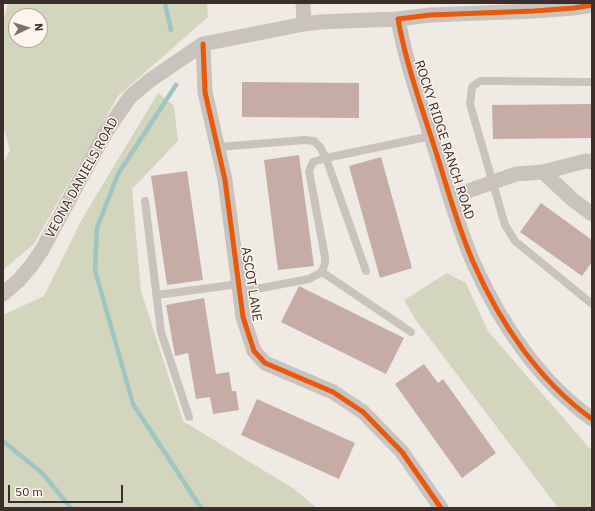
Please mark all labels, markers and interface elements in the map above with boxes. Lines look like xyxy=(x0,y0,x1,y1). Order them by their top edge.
north arrow xyxy=(8,8,48,48)
text: N xyxy=(32,23,46,32)
street label: ROCKY RIDGE RANCH ROAD xyxy=(411,58,477,222)
street label: VEONA DANIELS ROAD xyxy=(42,115,122,241)
street label: ASCOT LANE xyxy=(237,246,265,322)
scale bar xyxy=(10,477,125,503)
text: 50 m xyxy=(15,484,43,499)

